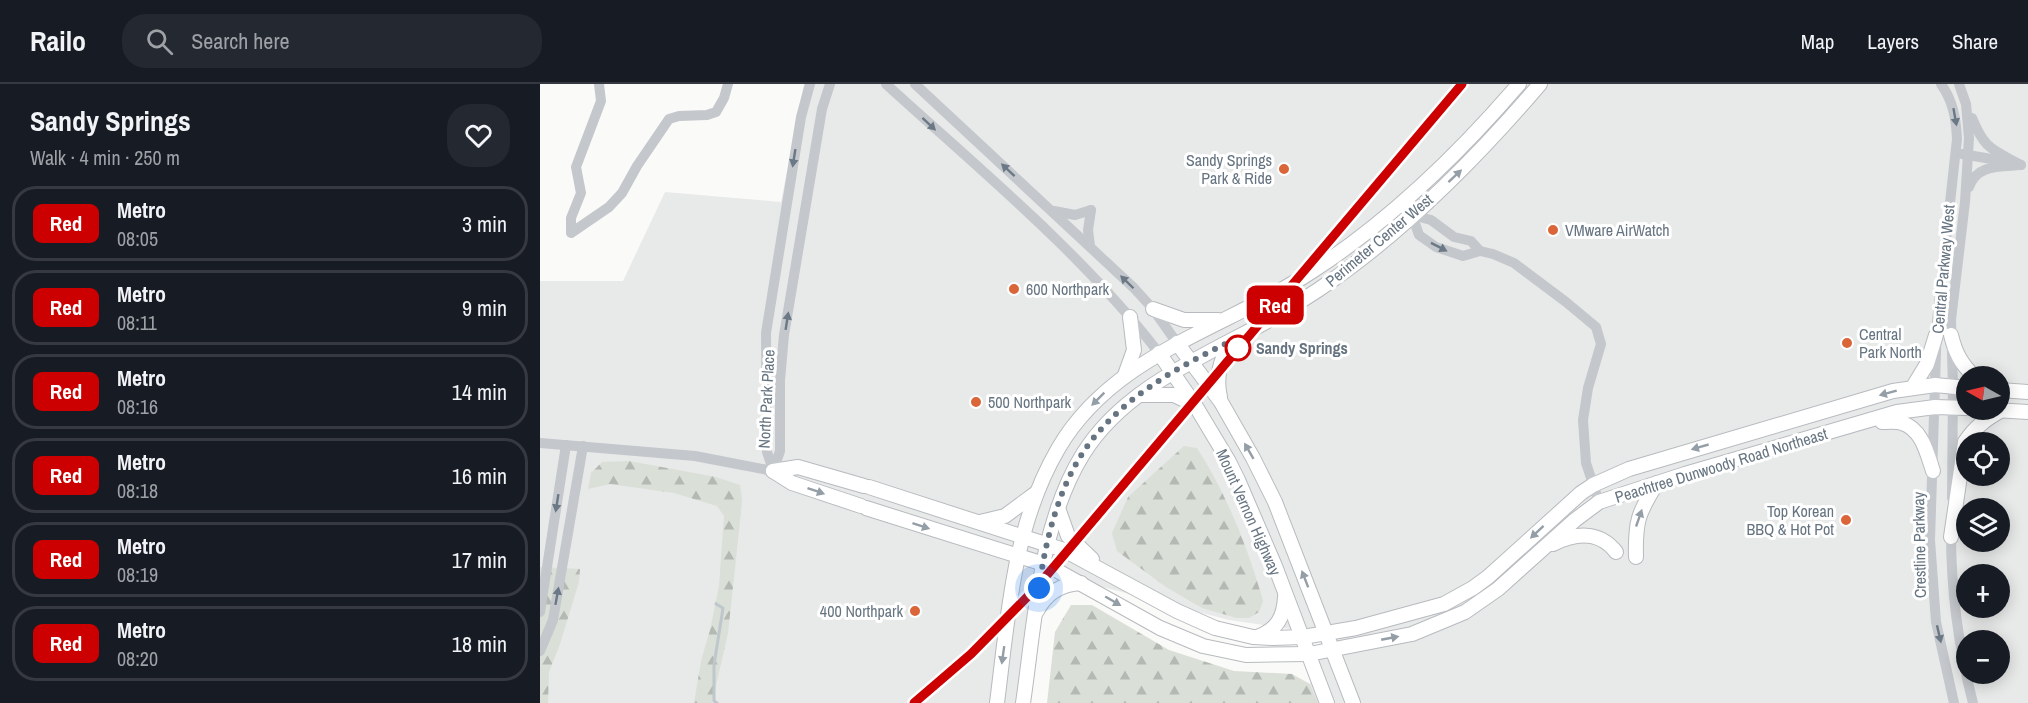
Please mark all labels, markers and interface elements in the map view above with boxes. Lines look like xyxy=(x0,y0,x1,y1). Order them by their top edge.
search box xyxy=(122,14,542,68)
text: Railo xyxy=(30,22,86,60)
icon: search xyxy=(143,25,176,58)
text: Search here xyxy=(191,26,289,56)
text: Map xyxy=(1801,27,1834,56)
text: Layers xyxy=(1867,27,1919,56)
text: Share xyxy=(1952,27,1998,56)
text: Sandy Springs xyxy=(30,102,191,140)
button: heart xyxy=(447,104,510,167)
one-way arrow xyxy=(1951,108,1960,127)
one-way arrow xyxy=(922,116,936,130)
text: Walk · 4 min · 250 m xyxy=(30,144,180,171)
one-way arrow xyxy=(790,149,799,168)
place label: Sandy Springs Park & Ride xyxy=(1186,149,1272,189)
marker: Sandy Springs Park & Ride xyxy=(1277,162,1291,176)
one-way arrow xyxy=(1001,164,1015,178)
one-way arrow xyxy=(1448,169,1462,183)
street label: Perimeter Center West xyxy=(1321,188,1438,291)
text: Metro xyxy=(117,195,166,225)
street label: Central Parkway West xyxy=(1926,203,1960,334)
text: Red xyxy=(50,209,82,238)
text: 3 min xyxy=(462,209,507,239)
place label: VMware AirWatch xyxy=(1565,219,1670,241)
marker: VMware AirWatch xyxy=(1546,223,1560,237)
text: 08:05 xyxy=(117,225,158,252)
one-way arrow xyxy=(1430,241,1448,251)
one-way arrow xyxy=(1121,275,1135,289)
place label: 600 Northpark xyxy=(1026,278,1110,300)
text: Metro xyxy=(117,279,166,309)
marker: 600 Northpark xyxy=(1007,282,1021,296)
line badge: Red xyxy=(1240,286,1310,324)
text: Red xyxy=(1259,291,1291,320)
text: Red xyxy=(50,293,82,322)
text: 9 min xyxy=(462,293,507,323)
text: 08:11 xyxy=(117,309,157,336)
one-way arrow xyxy=(782,312,791,331)
place label: Central Park North xyxy=(1859,323,1922,363)
marker: Sandy Springs xyxy=(1225,335,1251,361)
marker: Central Park North xyxy=(1840,336,1854,350)
place label: Sandy Springs xyxy=(1256,337,1348,359)
street label: North Park Place xyxy=(752,349,780,449)
text: Metro xyxy=(117,363,166,393)
north arrow xyxy=(1956,366,2010,420)
map controls xyxy=(1956,366,2010,684)
text: Red xyxy=(50,377,82,406)
text: 14 min xyxy=(452,377,507,407)
one-way arrow xyxy=(1879,389,1897,398)
place label: 500 Northpark xyxy=(988,391,1072,413)
one-way arrow xyxy=(1091,391,1105,406)
text: 08:16 xyxy=(117,393,158,420)
marker: 500 Northpark xyxy=(969,395,983,409)
street label: Peachtree Dunwoody Road Northeast xyxy=(1612,422,1830,508)
button: locate xyxy=(1956,432,2010,486)
one-way arrow xyxy=(1244,443,1255,459)
one-way arrow xyxy=(1691,443,1709,452)
street label: Mount Vernon Highway xyxy=(1211,445,1287,579)
text: Metro xyxy=(117,447,166,477)
text: Red xyxy=(50,461,82,490)
text: 16 min xyxy=(452,461,507,491)
text: 08:18 xyxy=(117,477,158,504)
one-way arrow xyxy=(807,486,825,496)
street label: Crestline Parkway xyxy=(1907,491,1931,598)
one-way arrow xyxy=(553,493,562,512)
button: layers xyxy=(1956,498,2010,552)
place label: Top Korean BBQ & Hot Pot xyxy=(1746,500,1834,540)
one-way arrow xyxy=(1635,509,1645,527)
marker: Top Korean BBQ & Hot Pot xyxy=(1839,513,1853,527)
one-way arrow xyxy=(912,522,930,531)
one-way arrow xyxy=(1529,525,1544,539)
text: Metro xyxy=(117,531,166,561)
text: Red xyxy=(50,545,82,574)
text: 17 min xyxy=(452,545,507,575)
text: 08:19 xyxy=(117,561,158,588)
button: + xyxy=(1956,564,2010,618)
one-way arrow xyxy=(1299,570,1309,588)
your location xyxy=(1024,573,1054,603)
one-way arrow xyxy=(553,586,562,605)
one-way arrow xyxy=(1104,596,1121,606)
place label: 400 Northpark xyxy=(820,600,903,622)
marker: 400 Northpark xyxy=(908,604,922,618)
text: Metro xyxy=(117,615,166,645)
one-way arrow xyxy=(1935,624,1944,643)
text: Red xyxy=(50,629,82,658)
text: 18 min xyxy=(452,629,507,659)
button: − xyxy=(1956,630,2010,684)
one-way arrow xyxy=(1381,633,1400,642)
text: 08:20 xyxy=(117,645,158,672)
one-way arrow xyxy=(999,646,1008,665)

